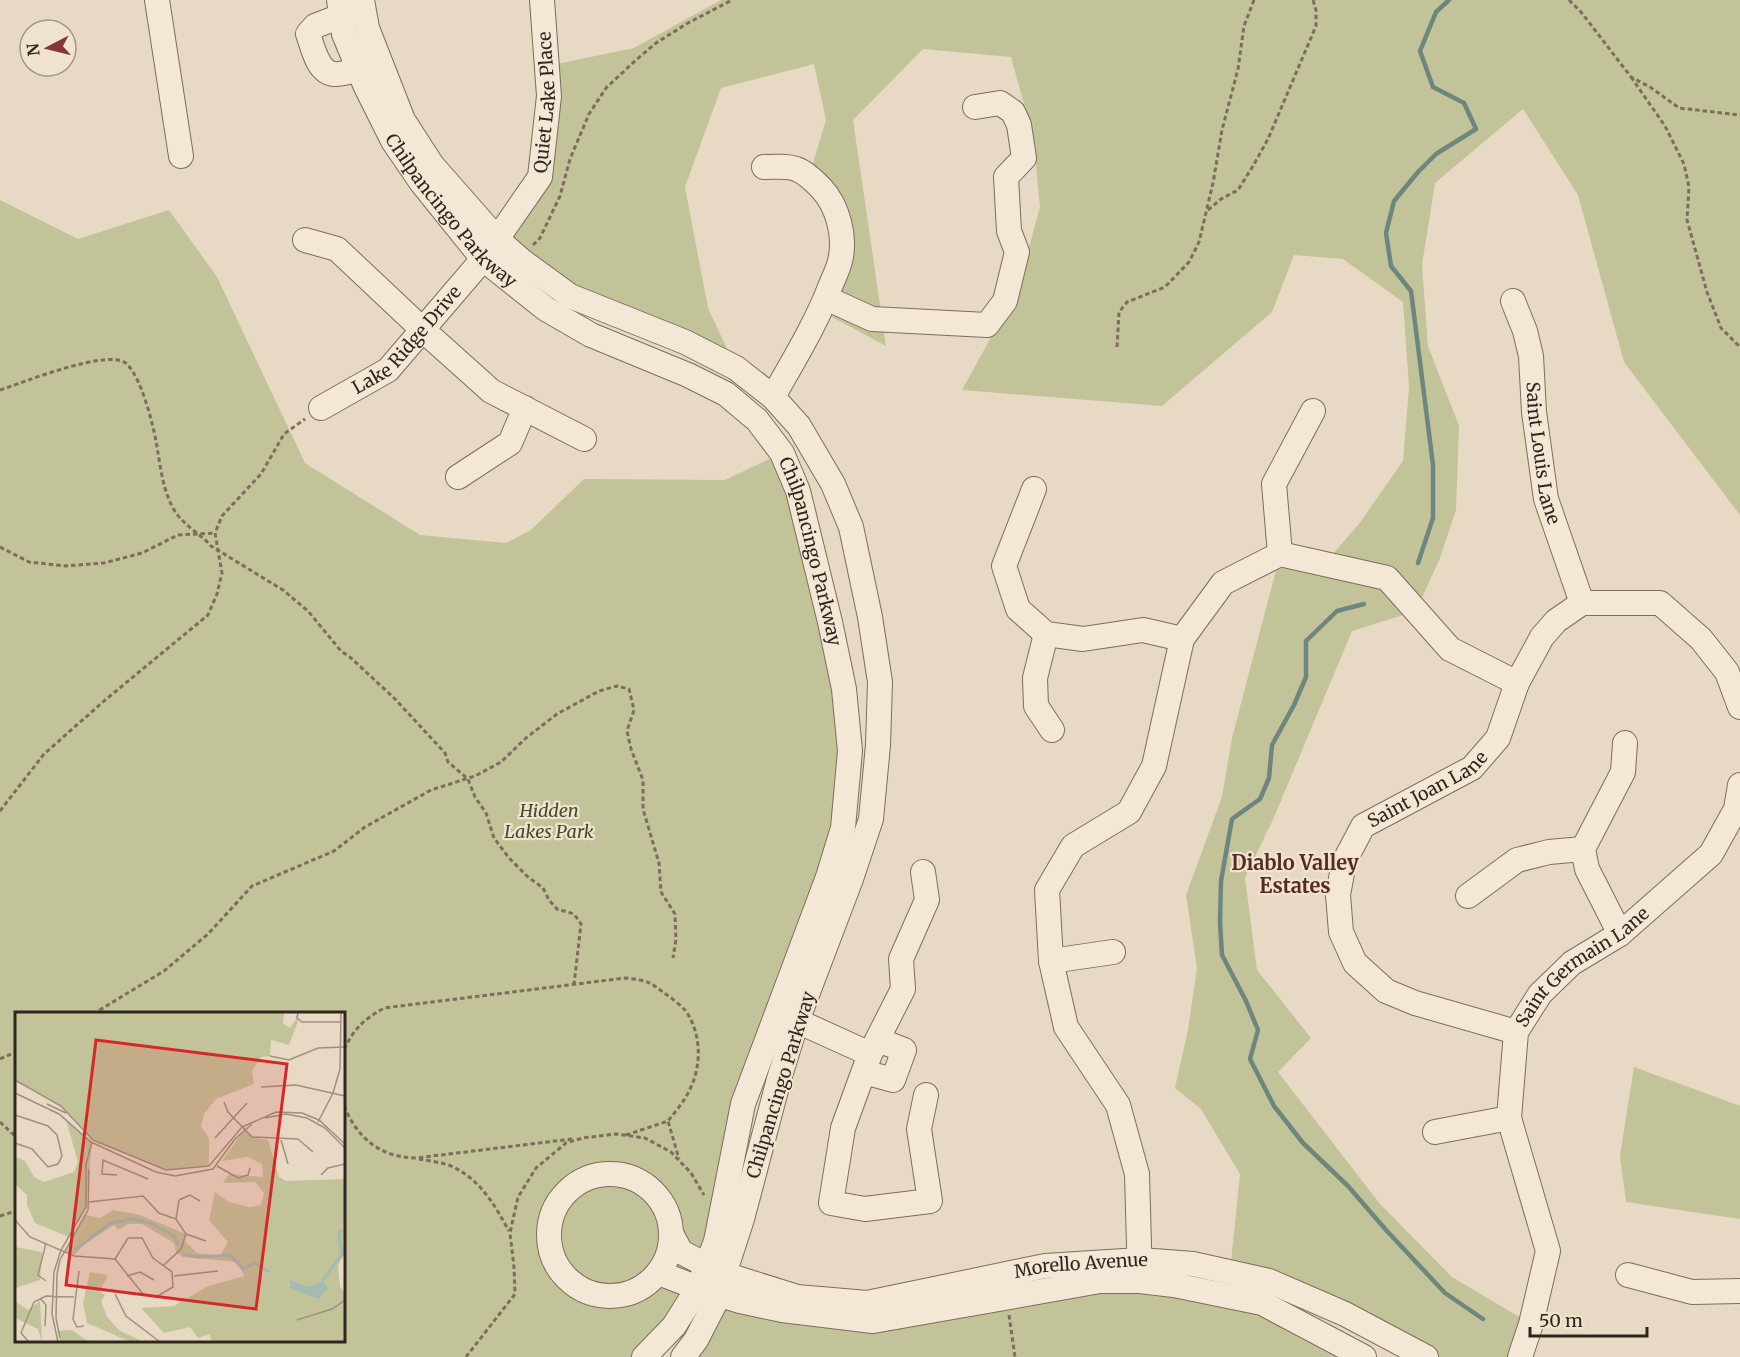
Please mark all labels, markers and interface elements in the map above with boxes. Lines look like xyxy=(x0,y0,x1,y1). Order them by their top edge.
north arrow xyxy=(18,18,78,78)
street label: Quiet Lake Place xyxy=(529,31,560,174)
text: N xyxy=(22,42,44,57)
street label: Chilpancingo Parkway xyxy=(380,130,522,293)
street label: Lake Ridge Drive xyxy=(348,281,466,399)
street label: Saint Louis Lane xyxy=(1521,381,1566,527)
street label: Chilpancingo Parkway xyxy=(774,453,847,648)
street label: Saint Joan Lane xyxy=(1363,746,1492,832)
park label: Hidden Lakes Park xyxy=(504,799,594,843)
district label: Diablo Valley Estates xyxy=(1231,850,1359,898)
street label: Saint Germain Lane xyxy=(1510,902,1654,1031)
street label: Chilpancingo Parkway xyxy=(741,988,820,1181)
inset map xyxy=(15,1012,345,1342)
street label: Morello Avenue xyxy=(1012,1248,1149,1283)
scale bar xyxy=(1530,1300,1647,1338)
text: 50 m xyxy=(1539,1309,1583,1332)

